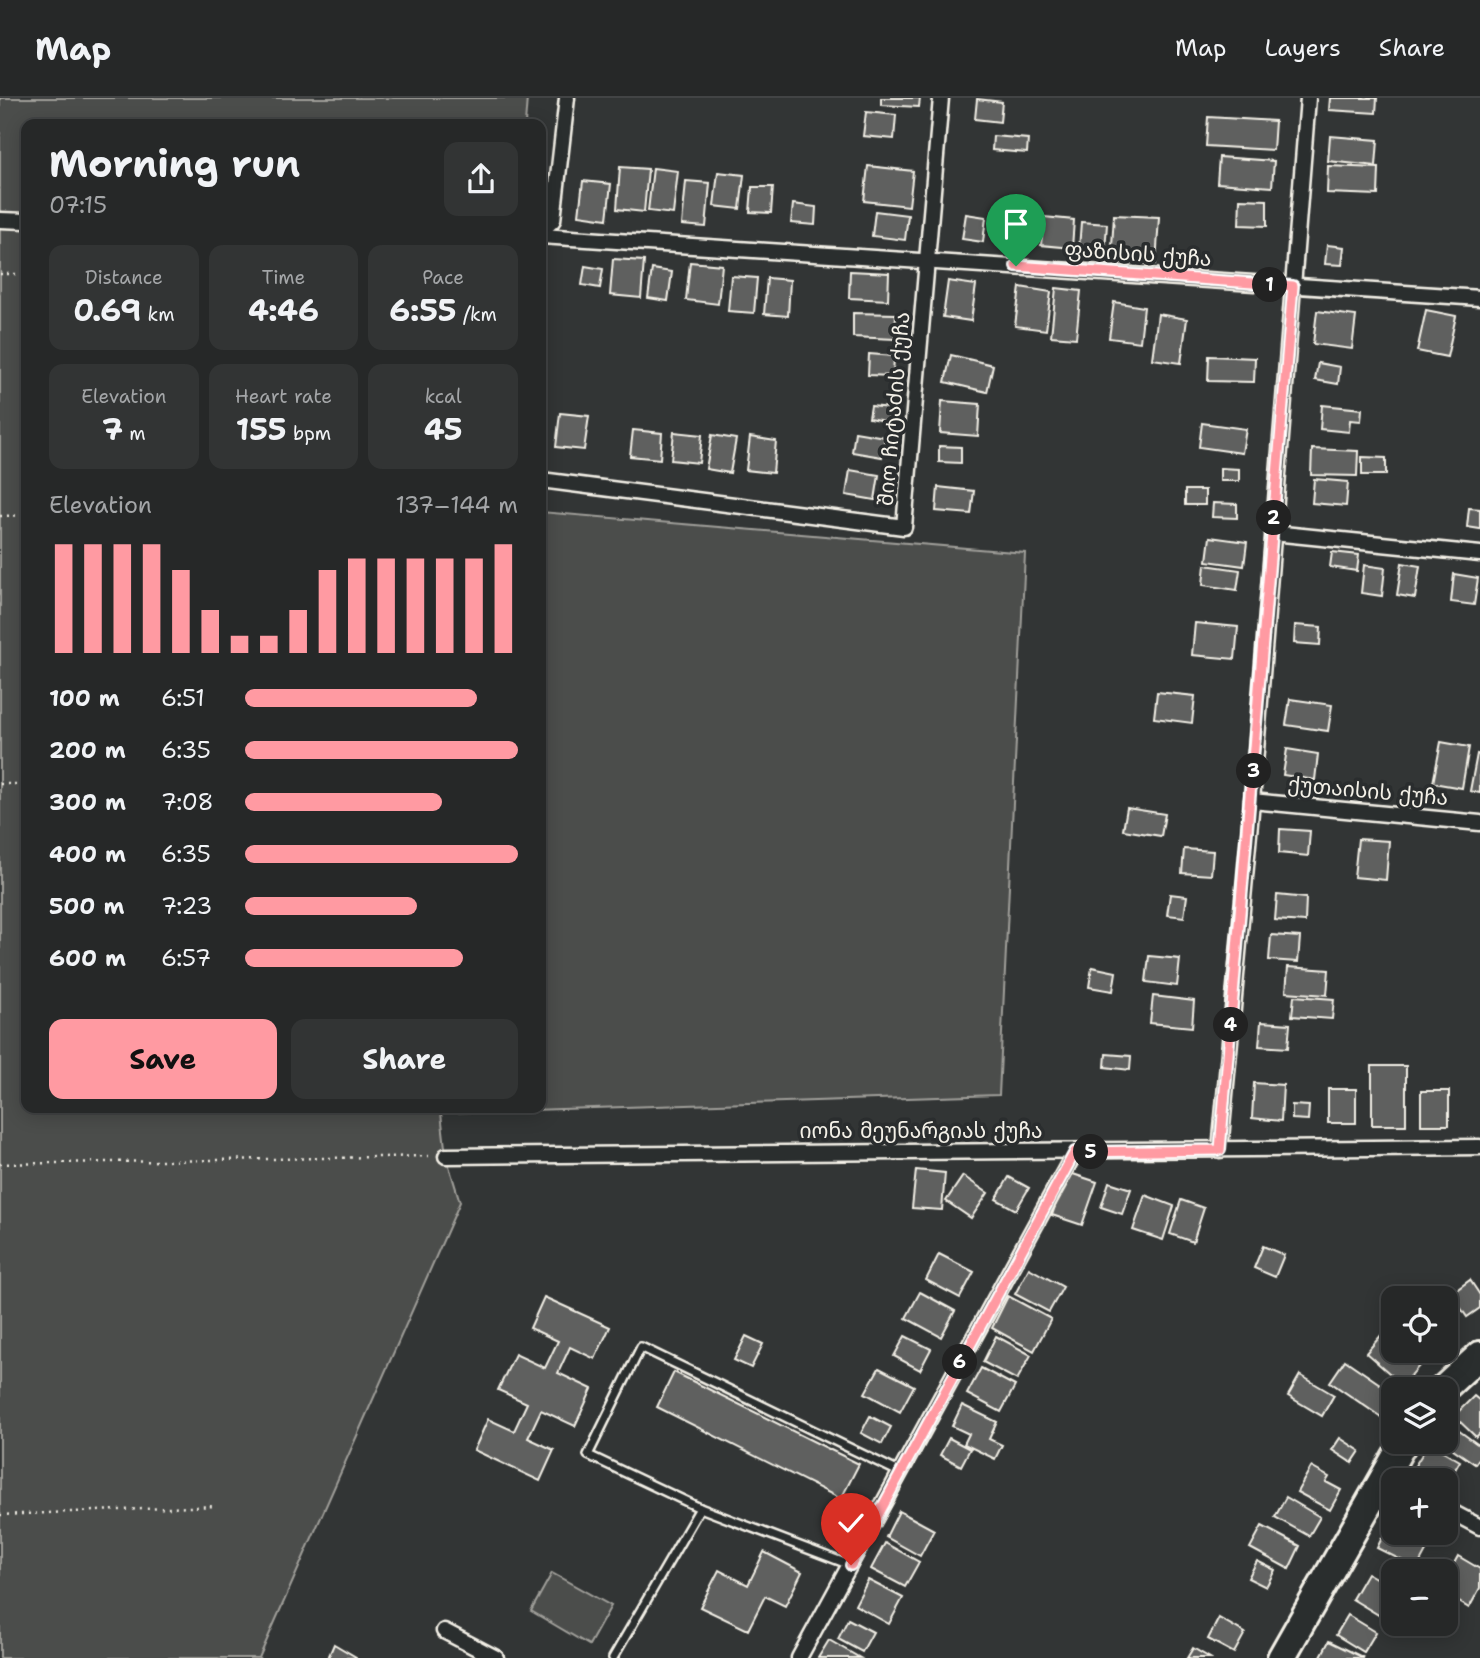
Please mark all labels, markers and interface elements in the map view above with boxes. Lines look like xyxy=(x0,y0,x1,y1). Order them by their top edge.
text: Map xyxy=(35,26,111,71)
text: Map xyxy=(1175,32,1226,64)
text: Layers xyxy=(1264,32,1341,64)
text: Share xyxy=(1379,32,1445,64)
text: Morning run xyxy=(49,138,300,189)
button: share xyxy=(444,142,518,216)
text: 07:15 xyxy=(49,190,107,220)
pin xyxy=(986,194,1046,266)
icon: arrive xyxy=(997,205,1035,243)
street label: ფაზისის ქუჩა xyxy=(1063,235,1213,273)
text: Distance xyxy=(85,265,163,290)
text: Time xyxy=(262,265,305,290)
text: Pace xyxy=(422,265,464,290)
pin: 1 xyxy=(1252,268,1288,302)
text: 1 xyxy=(1265,272,1274,297)
text: 0.69 xyxy=(73,290,141,331)
text: 4:46 xyxy=(248,290,319,331)
text: 6:55 xyxy=(389,290,457,331)
text: km xyxy=(141,302,175,327)
text: /km xyxy=(457,302,497,327)
street label: შიო ჩიტაძის ქუჩა xyxy=(872,311,916,507)
text: Elevation xyxy=(81,384,166,409)
text: Heart rate xyxy=(235,384,332,409)
text: kcal xyxy=(425,384,462,409)
text: 7 xyxy=(102,409,123,450)
text: 155 xyxy=(236,409,287,450)
text: 45 xyxy=(424,409,463,450)
text: m xyxy=(123,421,146,446)
text: bpm xyxy=(287,421,331,446)
text: Elevation xyxy=(49,490,152,520)
text: 137–144 m xyxy=(395,490,518,520)
pin: 2 xyxy=(1256,500,1292,536)
text: 2 xyxy=(1267,505,1280,530)
text: 100 m xyxy=(49,683,120,713)
text: 6:51 xyxy=(161,683,205,713)
text: 200 m xyxy=(49,735,126,765)
text: 6:35 xyxy=(161,735,211,765)
pin: 3 xyxy=(1236,754,1272,788)
text: 3 xyxy=(1247,758,1260,783)
street label: ქუთაისის ქუჩა xyxy=(1287,770,1449,812)
text: 300 m xyxy=(49,787,126,817)
text: 7:08 xyxy=(161,787,214,817)
text: 400 m xyxy=(49,839,126,869)
text: 6:35 xyxy=(161,839,211,869)
text: 500 m xyxy=(49,891,124,921)
text: 7:23 xyxy=(161,891,212,921)
text: 600 m xyxy=(49,943,126,973)
text: 6:57 xyxy=(161,943,211,973)
pin: 4 xyxy=(1214,1007,1248,1042)
text: 4 xyxy=(1224,1012,1237,1037)
button: Save xyxy=(49,1019,277,1099)
button: Share xyxy=(291,1019,518,1099)
street label: იონა მეუნარგიას ქუჩა xyxy=(800,1117,1042,1145)
pin: 5 xyxy=(1074,1134,1108,1170)
text: 5 xyxy=(1085,1139,1096,1164)
map controls xyxy=(1381,1286,1458,1636)
button: locate xyxy=(1381,1286,1458,1363)
pin: 6 xyxy=(942,1344,978,1380)
text: 6 xyxy=(953,1349,966,1374)
button: layers xyxy=(1381,1377,1458,1454)
button: + xyxy=(1381,1468,1458,1545)
pin xyxy=(821,1493,881,1565)
icon: check xyxy=(832,1504,870,1542)
button: − xyxy=(1381,1559,1458,1636)

